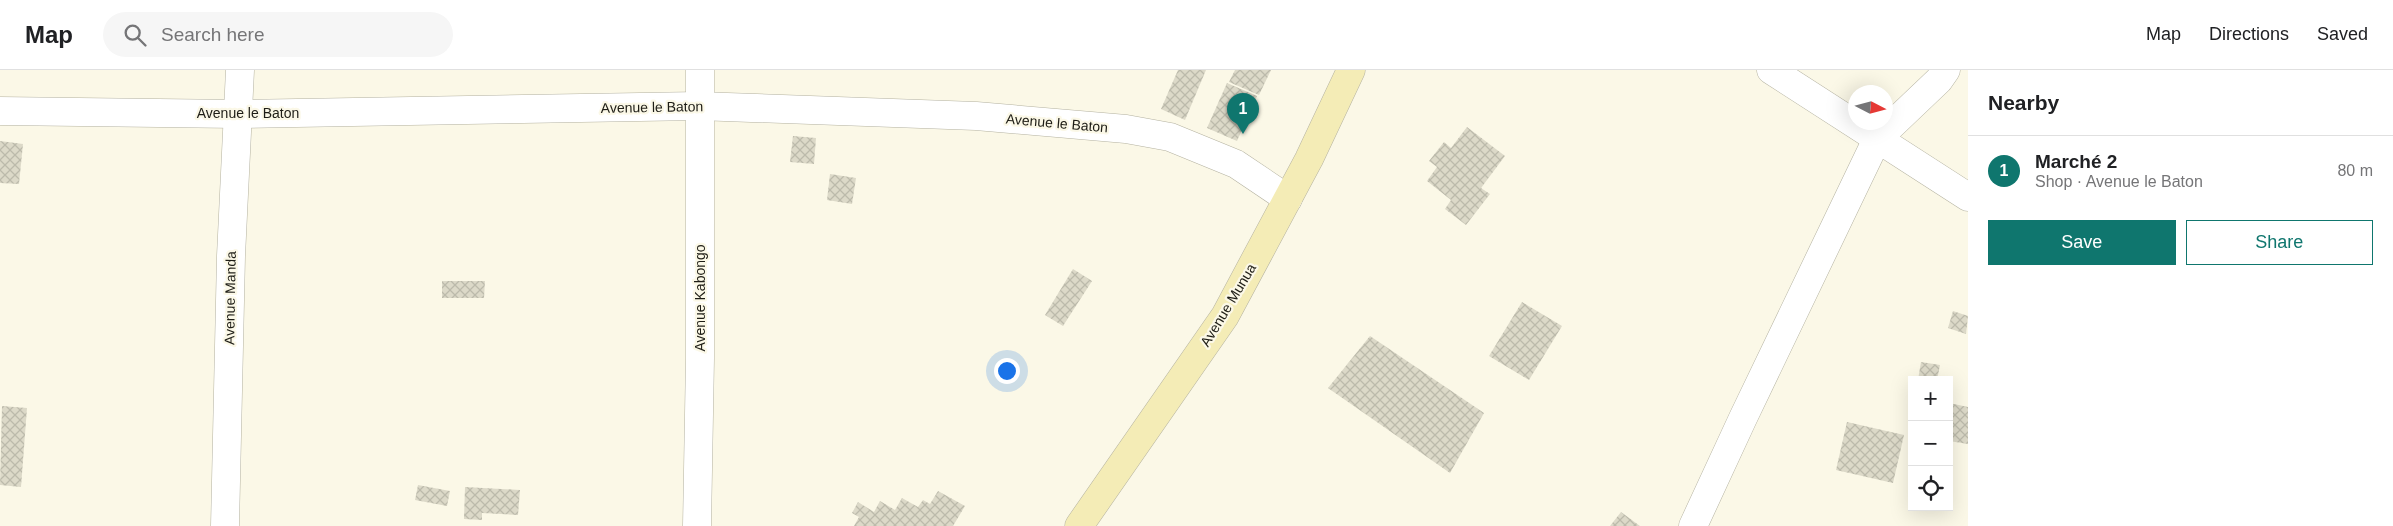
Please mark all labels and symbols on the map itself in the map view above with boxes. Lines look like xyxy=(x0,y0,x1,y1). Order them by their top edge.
north arrow xyxy=(1848,85,1893,130)
pin: 1 xyxy=(1227,93,1259,134)
street label: Avenue le Baton xyxy=(601,98,703,116)
street label: Avenue le Baton xyxy=(197,105,299,121)
street label: Avenue le Baton xyxy=(1005,111,1109,135)
street label: Avenue Kabongo xyxy=(692,244,708,352)
street label: Avenue Manda xyxy=(221,251,239,345)
street label: Avenue Munua xyxy=(1197,260,1259,349)
your location xyxy=(994,358,1020,384)

